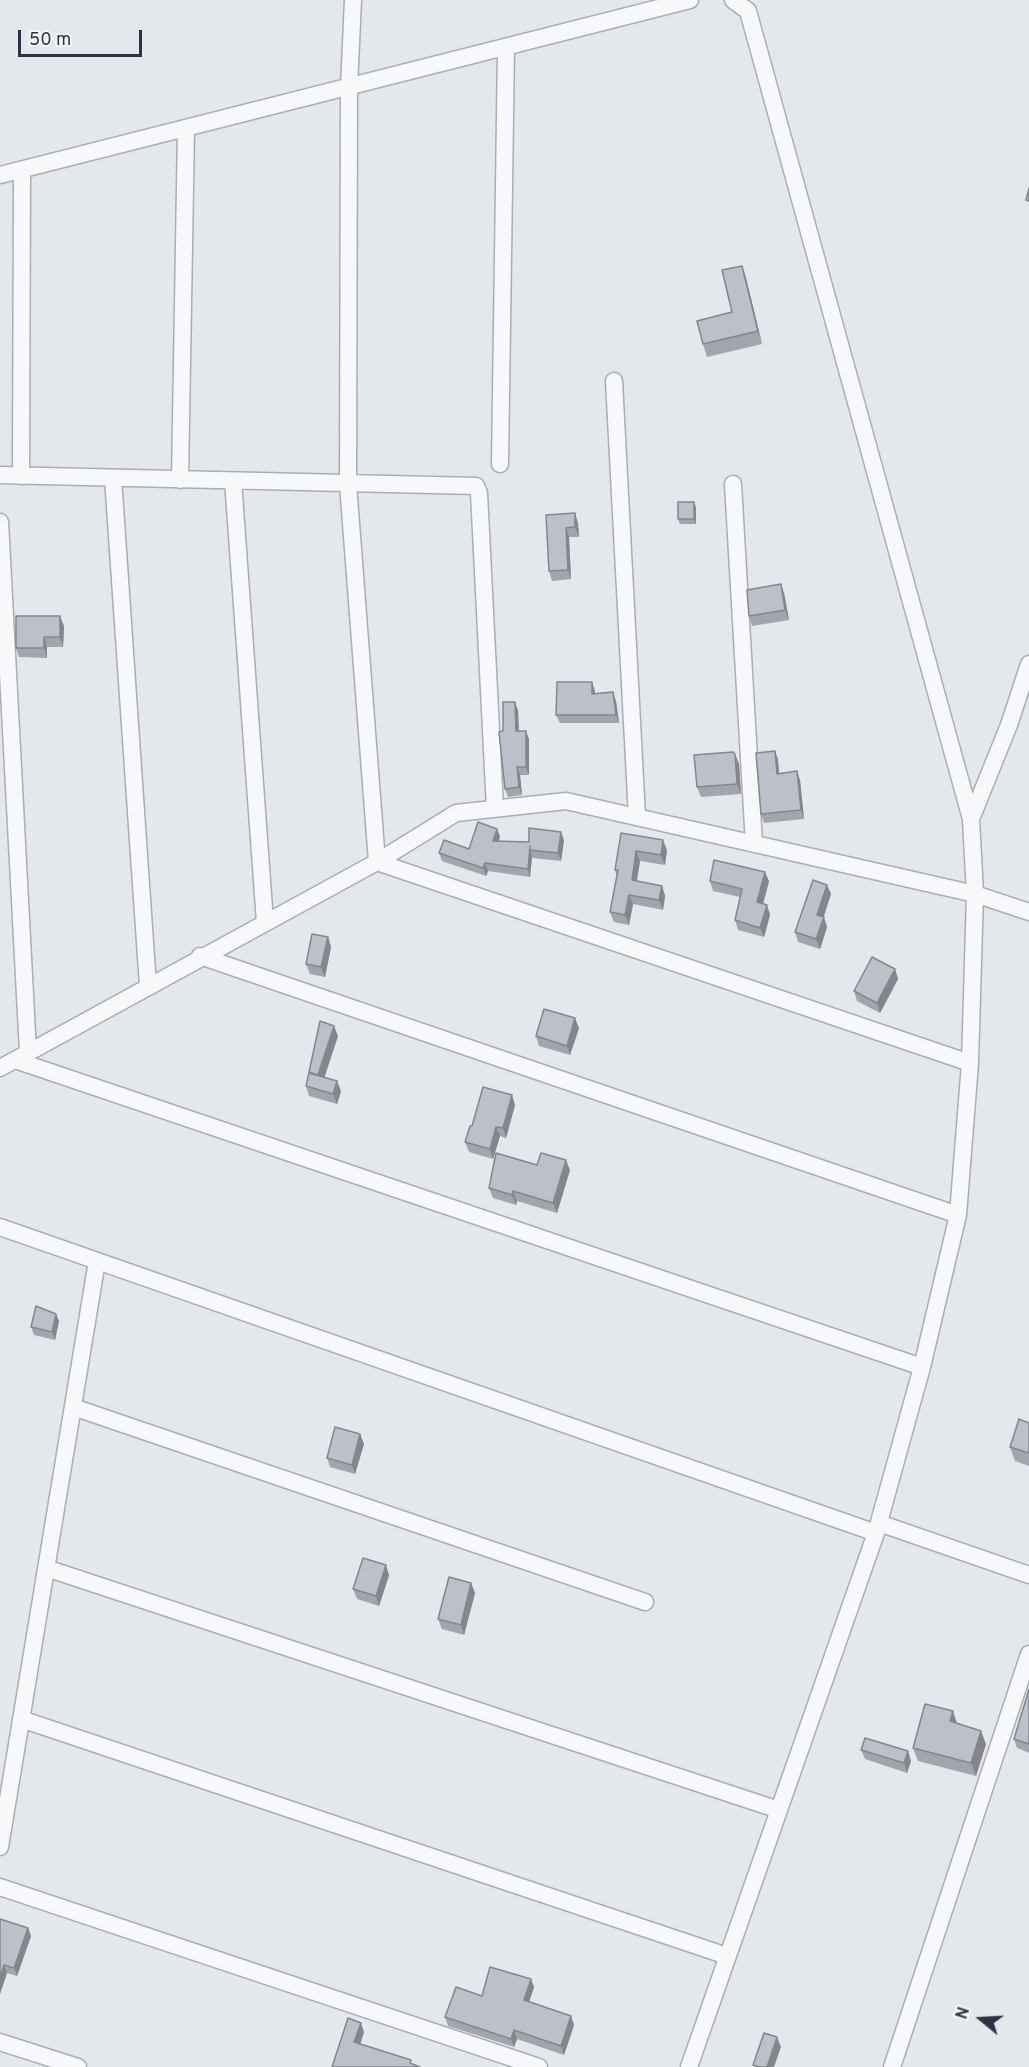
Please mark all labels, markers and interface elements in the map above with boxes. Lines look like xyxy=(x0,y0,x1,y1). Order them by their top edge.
scale bar xyxy=(21,18,146,56)
text: 50 m xyxy=(29,29,71,52)
north arrow xyxy=(951,1989,1011,2049)
text: N xyxy=(953,2005,975,2022)

